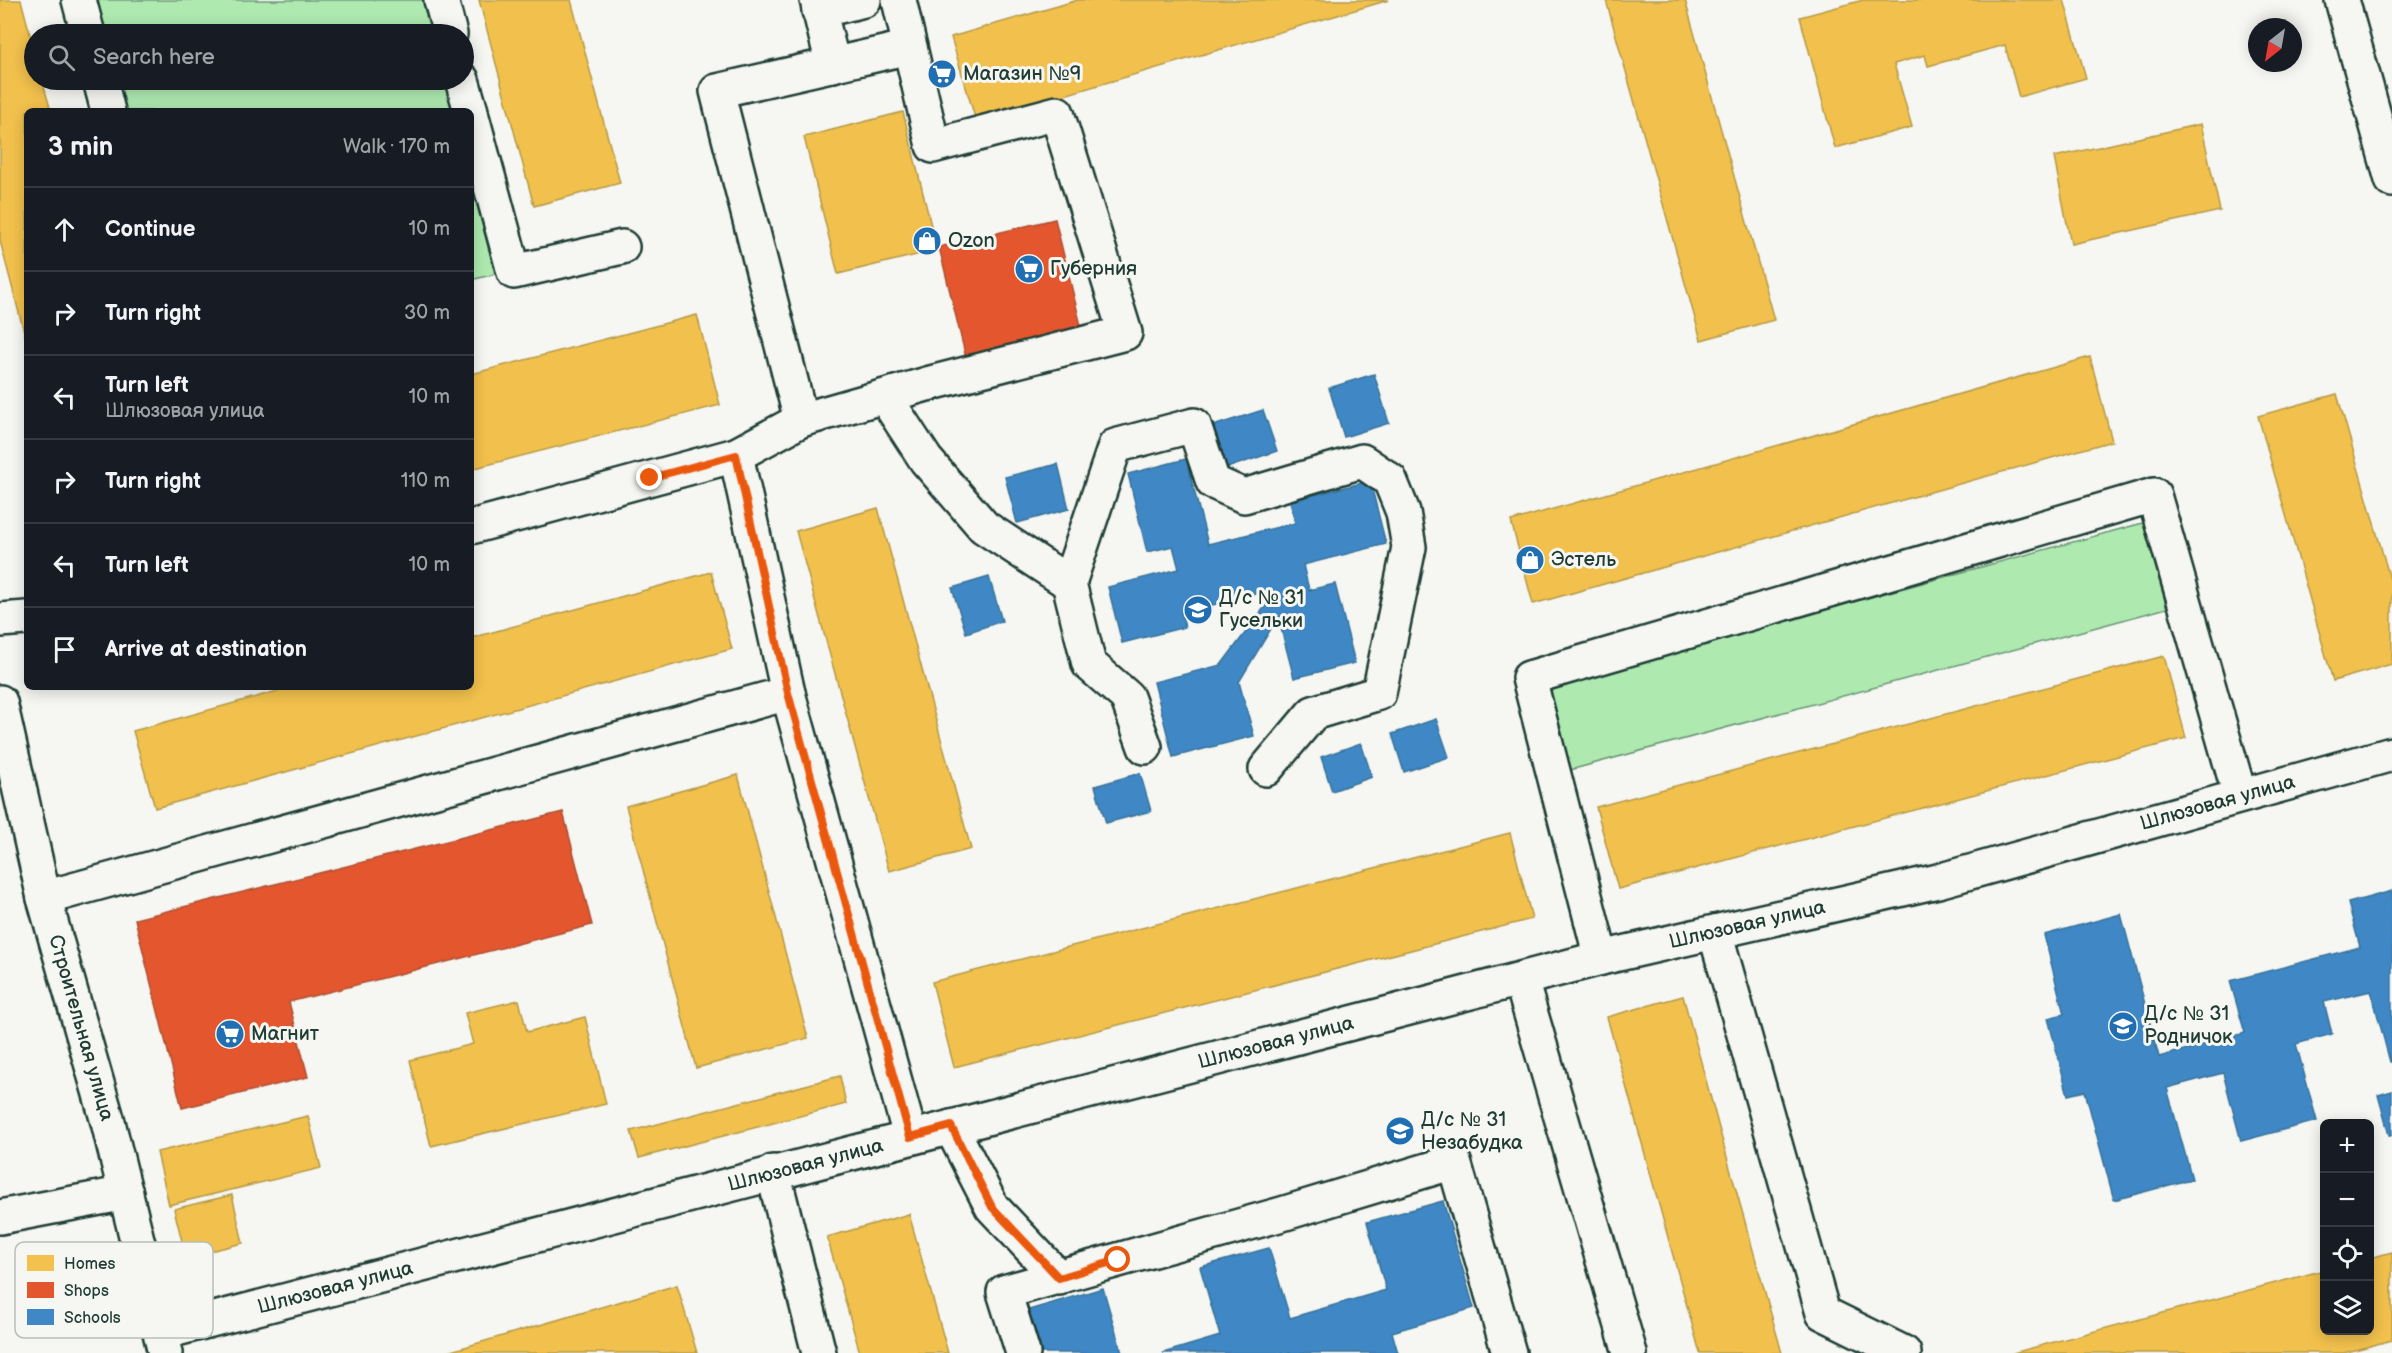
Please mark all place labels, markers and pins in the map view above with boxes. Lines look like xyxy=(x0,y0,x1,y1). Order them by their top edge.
supermarket icon: Магазин №9 xyxy=(926,58,958,90)
place label: Магазин №9 xyxy=(963,62,1081,86)
shop icon: Ozon xyxy=(911,225,943,257)
place label: Ozon xyxy=(948,229,995,253)
supermarket icon: Губерния xyxy=(1013,253,1045,285)
place label: Губерния xyxy=(1050,257,1137,281)
shop icon: Эстель xyxy=(1514,544,1546,576)
place label: Эстель xyxy=(1551,548,1616,572)
place label: Д/с № 31 Гусельки xyxy=(1219,586,1304,633)
school or university icon: Д/с № 31 Гусельки xyxy=(1182,594,1214,626)
place label: Д/с № 31 Родничок xyxy=(2144,1002,2233,1049)
school or university icon: Д/с № 31 Родничок xyxy=(2107,1010,2139,1042)
supermarket icon: Магнит xyxy=(214,1018,246,1050)
place label: Магнит xyxy=(251,1022,320,1046)
place label: Д/с № 31 Незабудка xyxy=(1421,1108,1523,1155)
school or university icon: Д/с № 31 Незабудка xyxy=(1384,1115,1416,1147)

